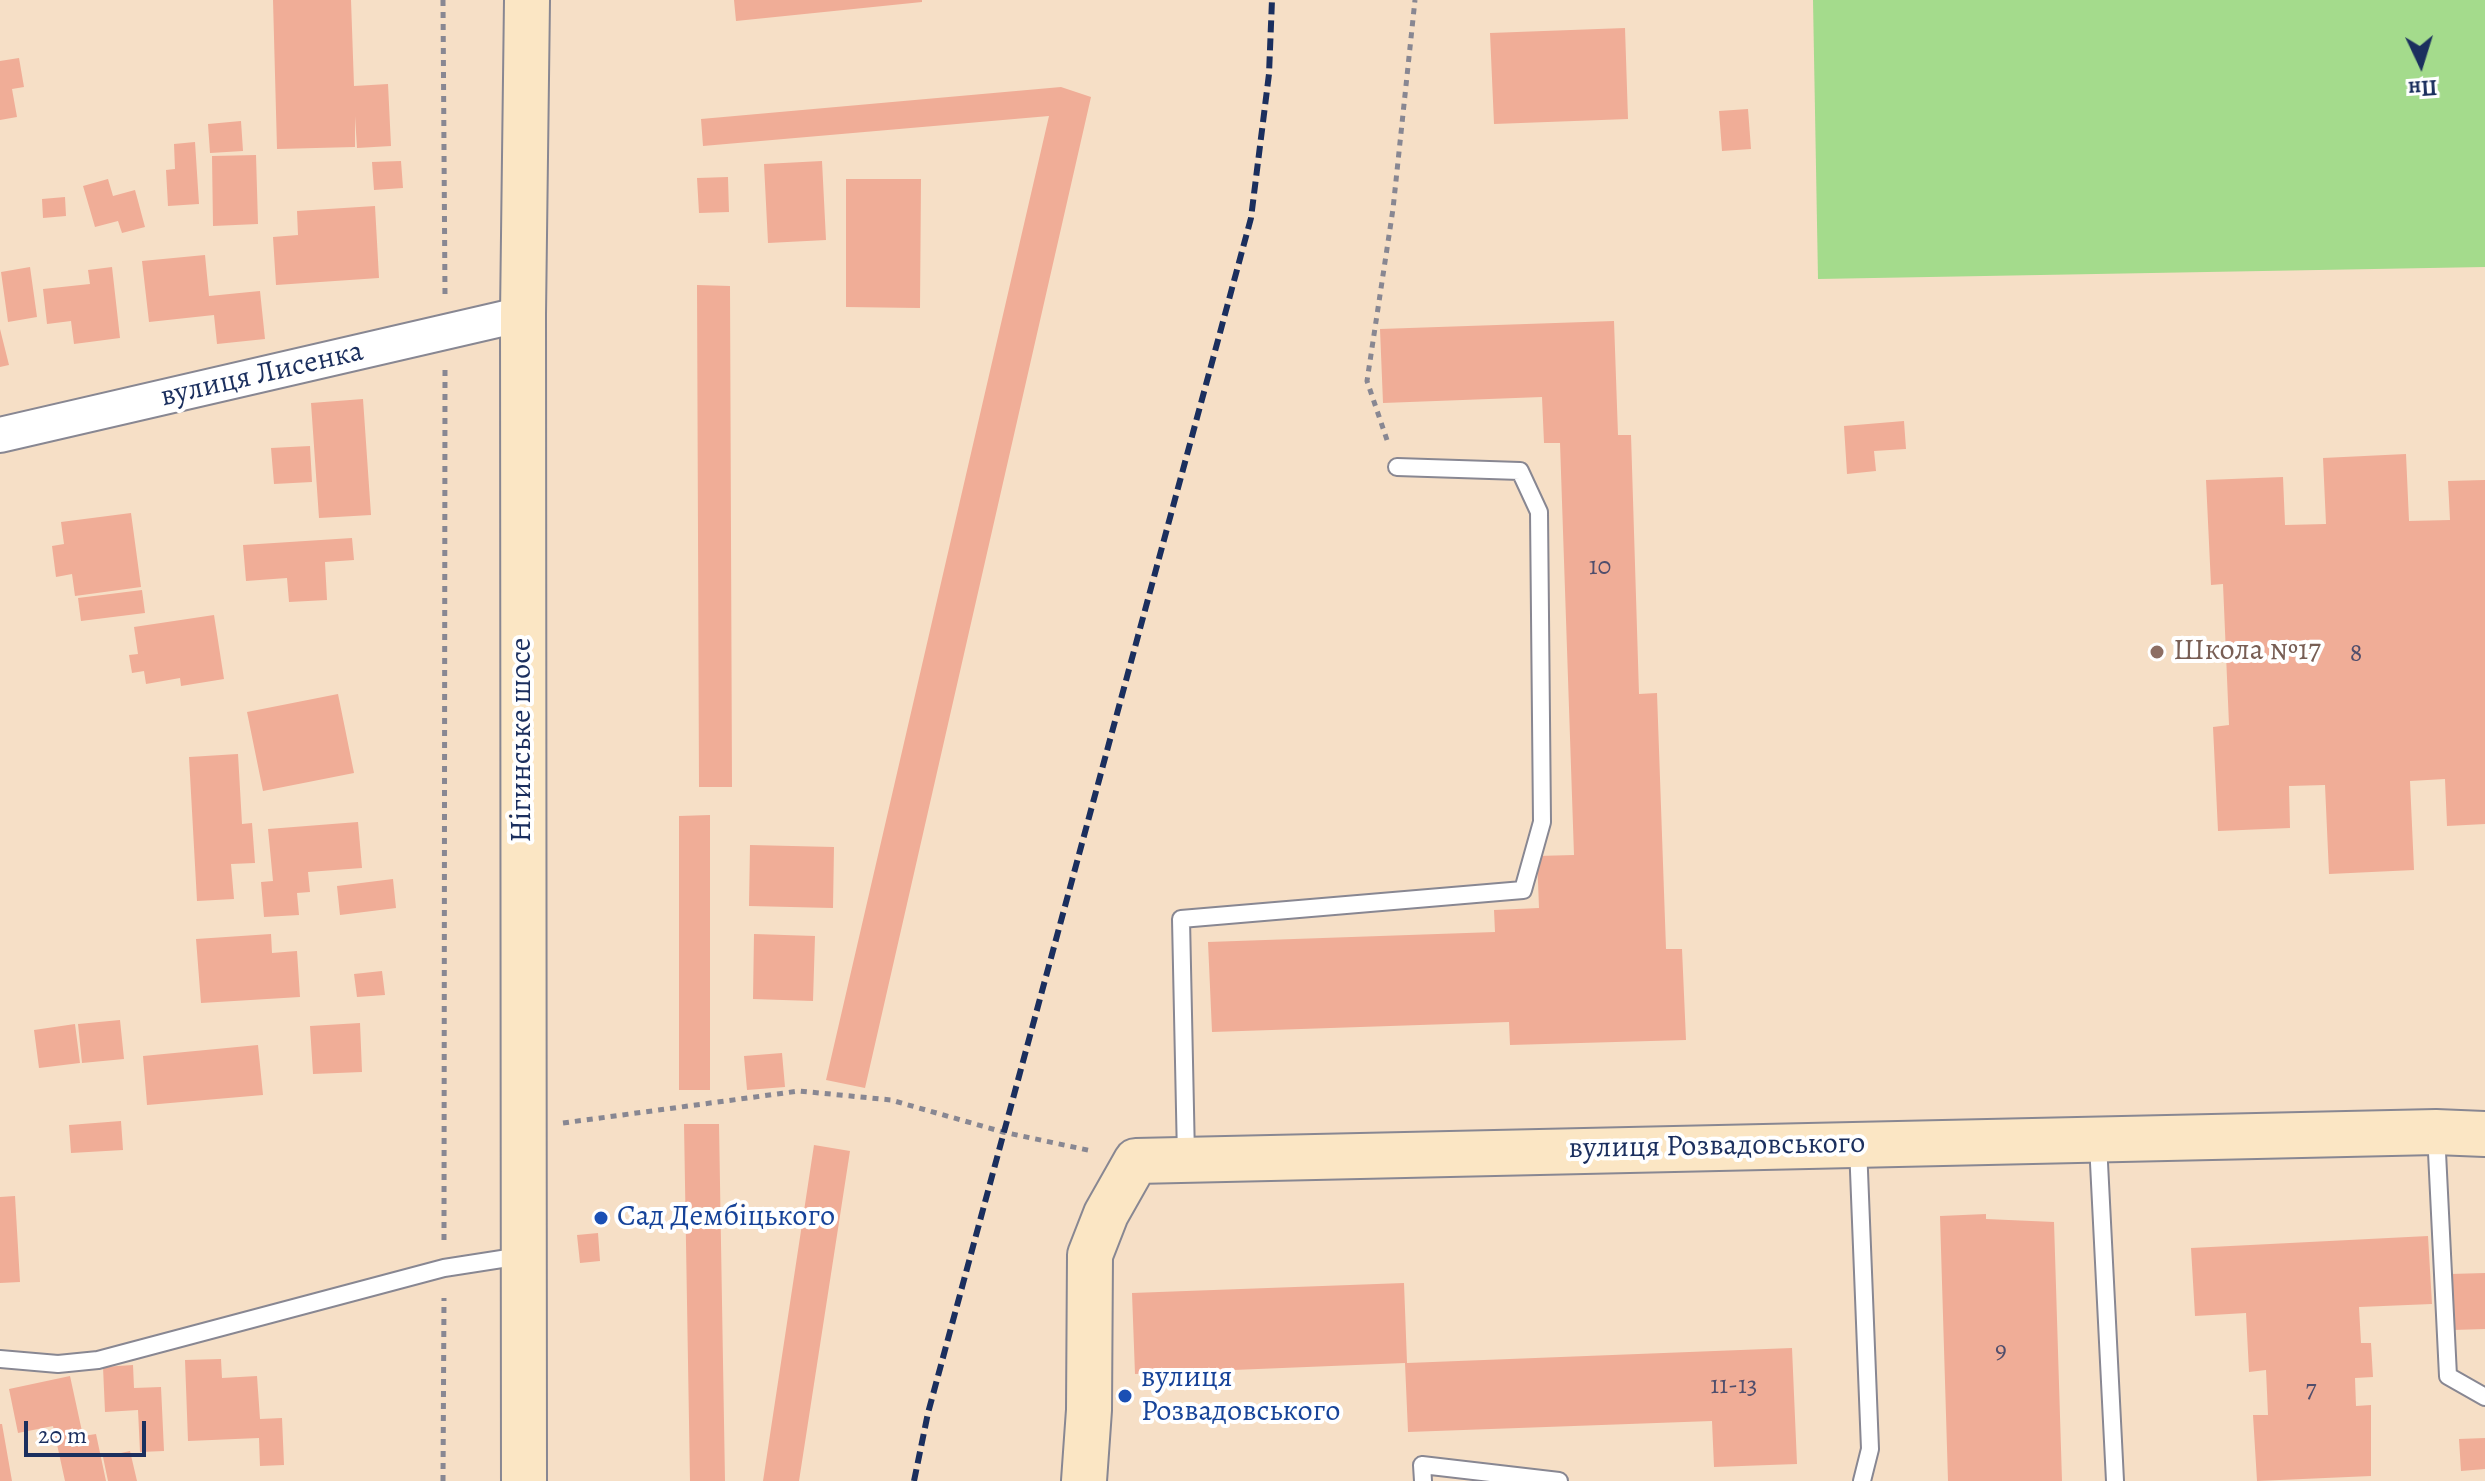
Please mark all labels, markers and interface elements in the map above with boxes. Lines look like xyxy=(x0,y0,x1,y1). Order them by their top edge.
north arrow xyxy=(2381,24,2461,104)
text: Пн xyxy=(2407,72,2438,104)
street label: вулиця Лисенка xyxy=(157,334,367,416)
house number: 10 xyxy=(1589,552,1611,584)
place label: Школа №17 xyxy=(2173,634,2321,670)
street label: Нігинське шосе xyxy=(505,638,541,842)
house number: 8 xyxy=(2350,639,2362,671)
marker: Школа №17 xyxy=(2148,643,2166,661)
street label: вулиця Розвадовського xyxy=(1568,1126,1866,1168)
place label: Сад Дембіцького xyxy=(617,1200,835,1236)
marker: Сад Дембіцького xyxy=(592,1209,610,1227)
house number: 9 xyxy=(1995,1336,2007,1368)
place label: вулиця Розвадовського xyxy=(1141,1361,1340,1432)
house number: 11-13 xyxy=(1710,1371,1758,1403)
house number: 7 xyxy=(2306,1375,2316,1407)
marker: вулиця Розвадовського xyxy=(1116,1387,1134,1405)
scale bar xyxy=(28,1405,150,1455)
text: 20 m xyxy=(38,1419,87,1451)

